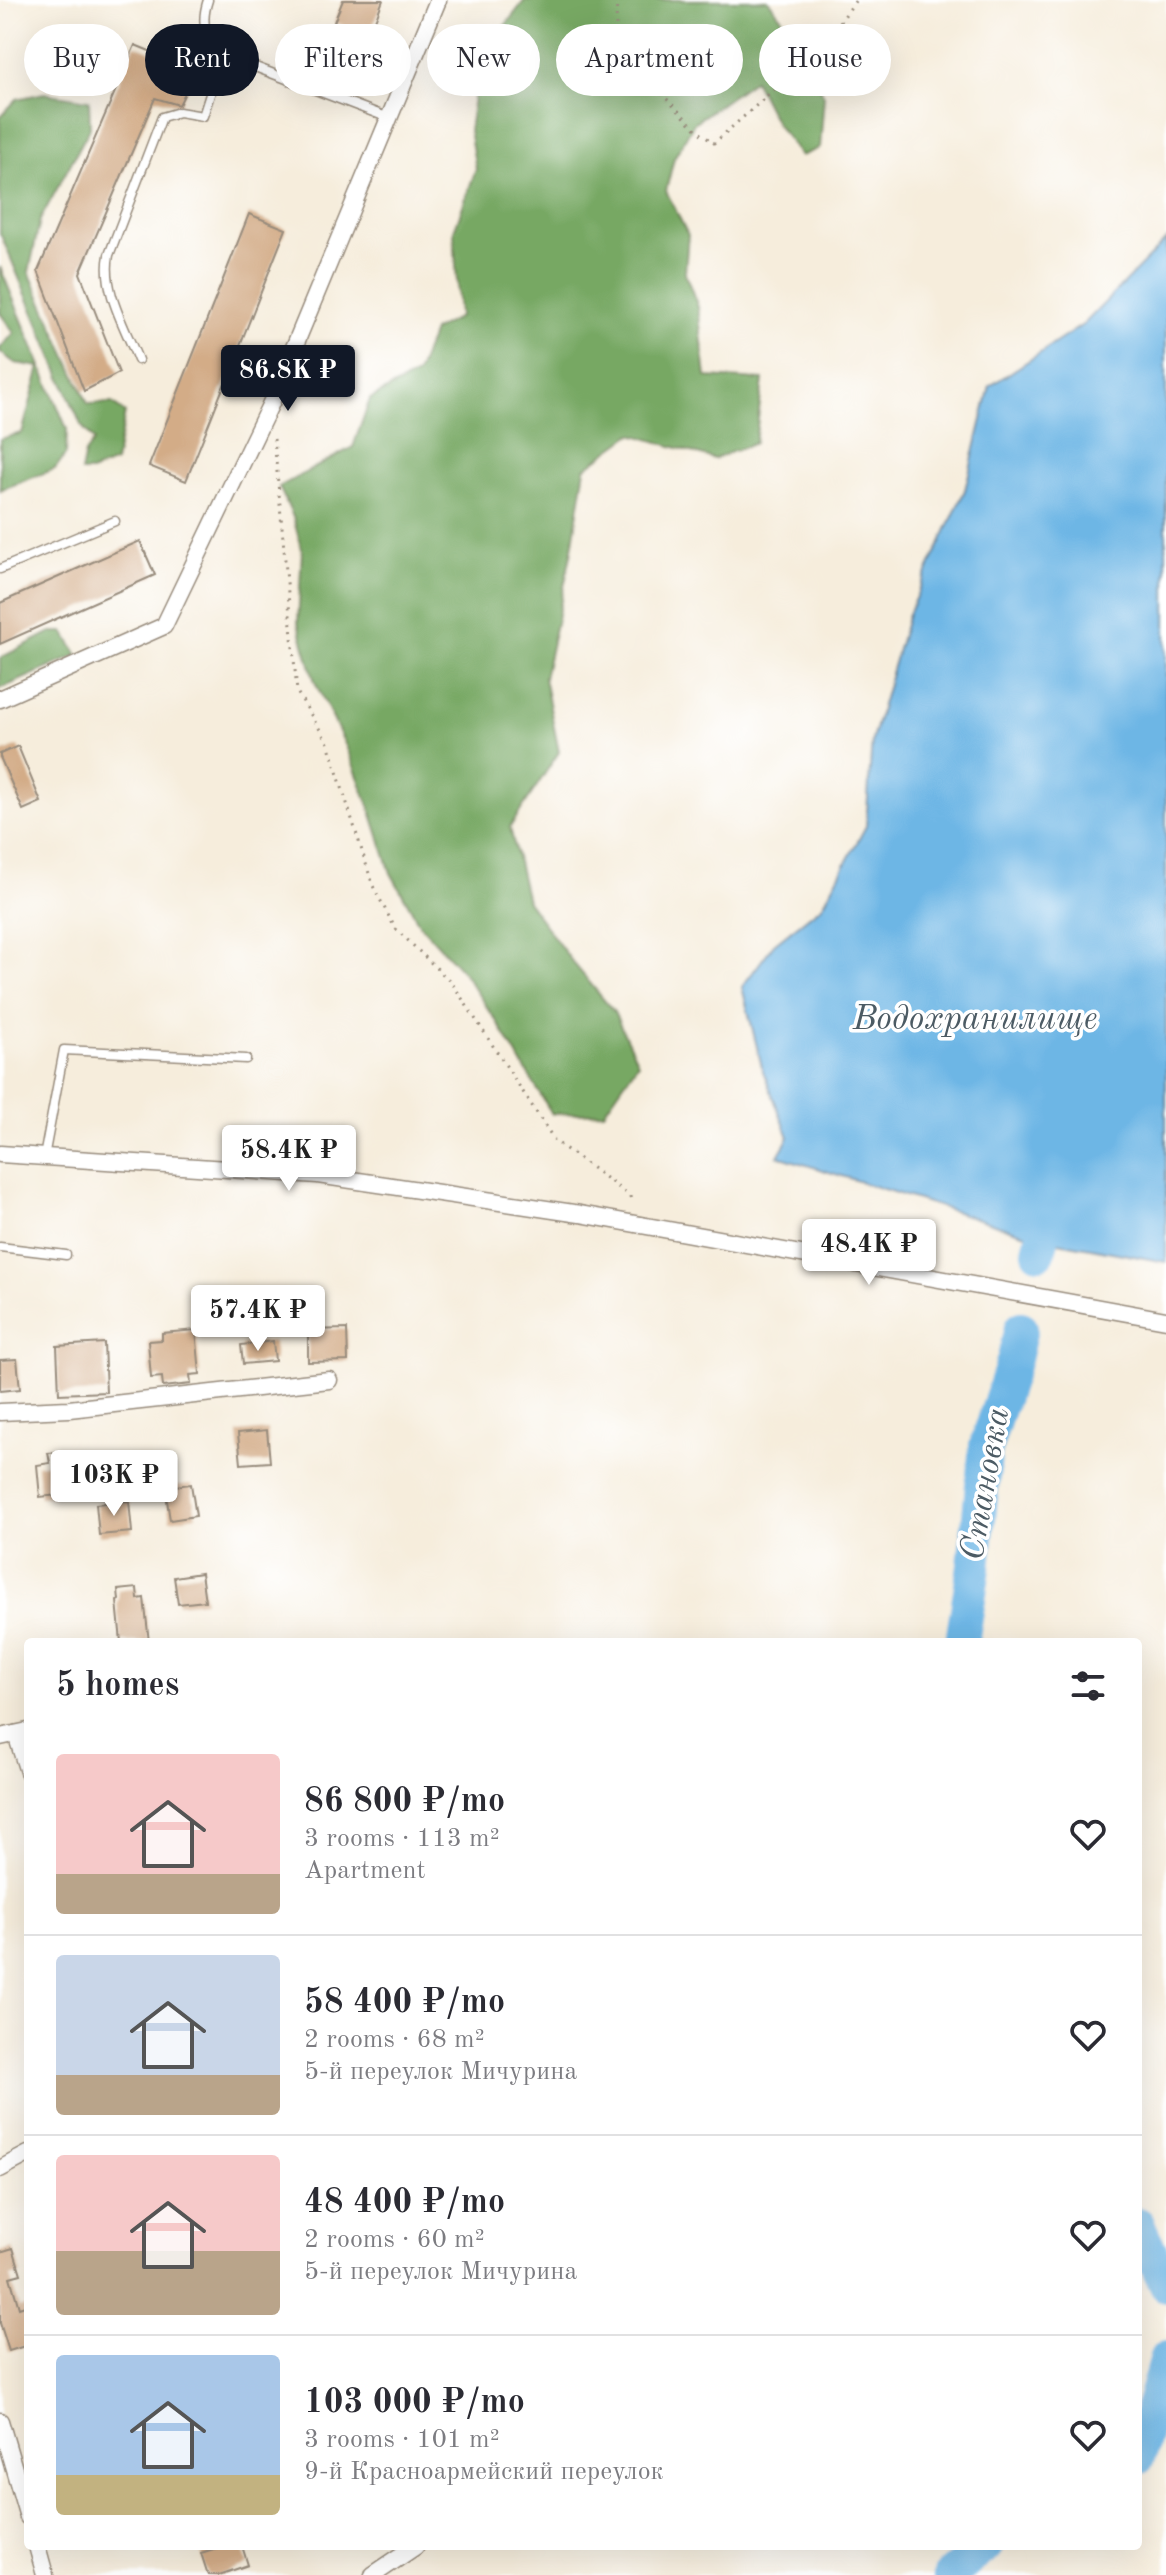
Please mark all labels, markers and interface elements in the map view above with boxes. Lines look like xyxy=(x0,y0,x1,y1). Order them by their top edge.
chip: Buy xyxy=(24,24,129,96)
chip: Rent xyxy=(145,24,259,96)
chip: Filters xyxy=(275,24,411,96)
chip: New xyxy=(427,24,540,96)
chip: Apartment xyxy=(556,24,743,96)
chip: House xyxy=(759,24,891,96)
pin: 86.8K ₽ xyxy=(214,345,362,413)
text: 86.8K ₽ xyxy=(239,358,337,384)
water label: Водохранилище xyxy=(852,1003,1097,1037)
pin: 58.4K ₽ xyxy=(215,1125,363,1193)
text: 58.4K ₽ xyxy=(240,1138,338,1164)
pin: 48.4K ₽ xyxy=(795,1219,943,1287)
text: 48.4K ₽ xyxy=(820,1232,918,1258)
pin: 57.4K ₽ xyxy=(184,1285,332,1353)
text: 57.4K ₽ xyxy=(209,1298,307,1324)
water label: Становка xyxy=(956,1405,1016,1563)
pin: 103K ₽ xyxy=(49,1450,179,1518)
text: 103K ₽ xyxy=(69,1463,159,1489)
icon: filters xyxy=(1066,1664,1110,1708)
text: 5 homes xyxy=(56,1669,179,1703)
text: 86 800 ₽/mo xyxy=(304,1785,505,1819)
icon: home xyxy=(120,1786,216,1882)
icon: heart xyxy=(1066,1812,1110,1856)
text: 3 rooms · 113 m² xyxy=(304,1826,500,1852)
text: Apartment xyxy=(304,1858,426,1884)
text: 58 400 ₽/mo xyxy=(304,1986,505,2020)
icon: home xyxy=(120,1987,216,2083)
icon: heart xyxy=(1066,2013,1110,2057)
text: 2 rooms · 68 m² xyxy=(304,2027,485,2053)
text: 5-й переулок Мичурина xyxy=(304,2059,577,2085)
text: 48 400 ₽/mo xyxy=(304,2186,505,2220)
icon: home xyxy=(120,2187,216,2283)
icon: heart xyxy=(1066,2213,1110,2257)
text: 2 rooms · 60 m² xyxy=(304,2227,485,2253)
text: 5-й переулок Мичурина xyxy=(304,2259,577,2285)
text: 103 000 ₽/mo xyxy=(304,2386,525,2420)
icon: home xyxy=(120,2387,216,2483)
icon: heart xyxy=(1066,2413,1110,2457)
text: 3 rooms · 101 m² xyxy=(304,2427,500,2453)
text: 9-й Красноармейский переулок xyxy=(304,2459,664,2485)

